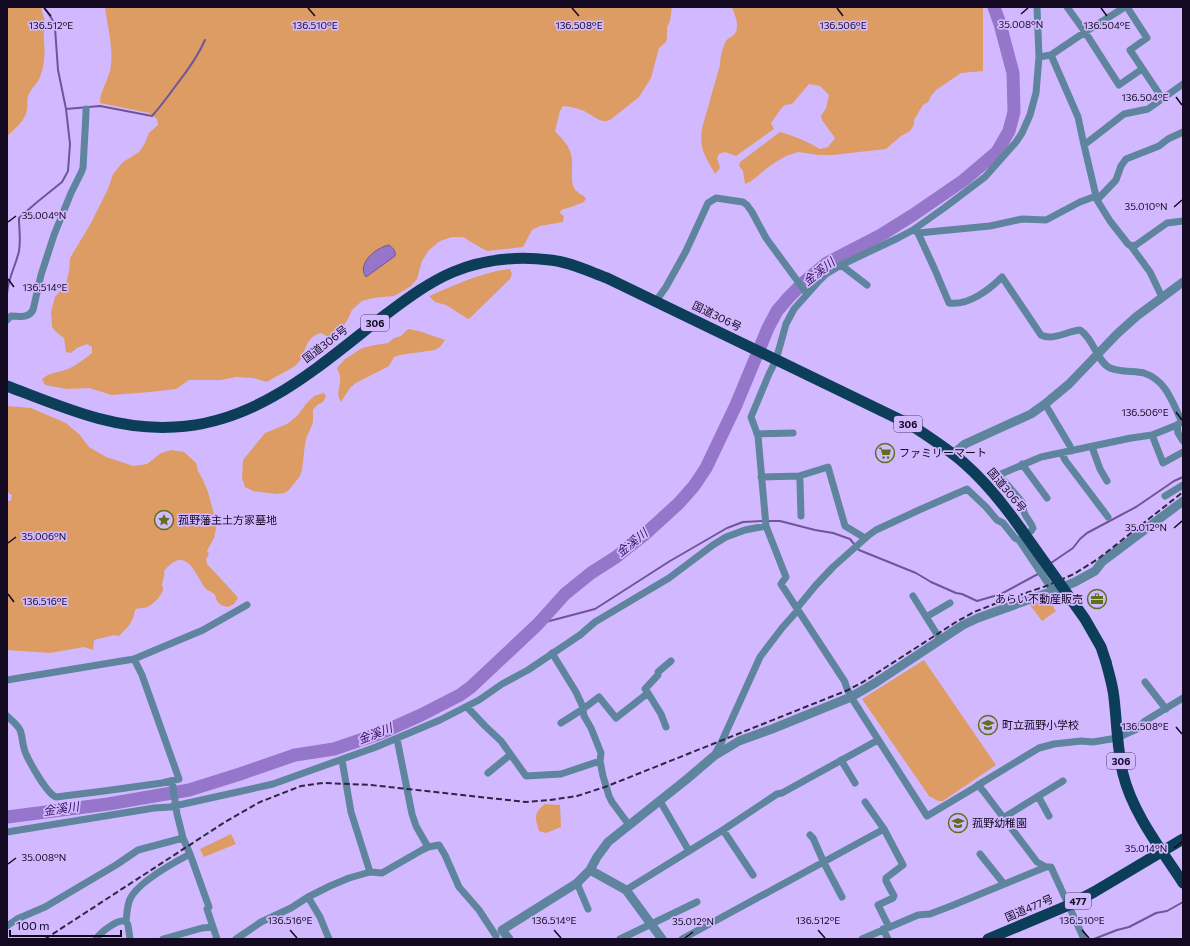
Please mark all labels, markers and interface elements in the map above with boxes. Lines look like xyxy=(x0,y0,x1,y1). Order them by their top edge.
text: 35.008°N xyxy=(999,18,1043,30)
text: 136.512°E xyxy=(29,19,73,31)
text: 136.510°E xyxy=(292,19,338,31)
text: 136.508°E xyxy=(555,19,603,31)
text: 136.506°E xyxy=(819,19,867,31)
text: 136.504°E xyxy=(1083,19,1131,31)
text: 136.504°E xyxy=(1121,91,1169,103)
text: 35.010°N xyxy=(1124,200,1168,212)
text: 35.004°N xyxy=(22,209,66,221)
water label: 金溪川 xyxy=(800,253,838,288)
text: 136.514°E xyxy=(23,281,67,293)
street label: 国道306号 xyxy=(690,298,744,333)
road number: 306 xyxy=(361,315,389,331)
street label: 国道306号 xyxy=(300,322,350,365)
text: 136.506°E xyxy=(1121,406,1169,418)
road number: 306 xyxy=(894,416,922,432)
supermarket icon: ファミリーマート xyxy=(874,442,896,464)
place label: ファミリーマート xyxy=(899,446,987,459)
street label: 国道306号 xyxy=(985,465,1029,514)
place icon: 菰野藩主土方家墓地 xyxy=(153,509,175,531)
place label: 菰野藩主土方家墓地 xyxy=(178,513,277,526)
text: 35.012°N xyxy=(1125,521,1167,533)
water label: 金溪川 xyxy=(613,524,651,559)
text: 35.006°N xyxy=(22,530,66,542)
office icon: あらい不動産販売 xyxy=(1086,588,1108,610)
place label: あらい不動産販売 xyxy=(995,592,1083,605)
text: 136.516°E xyxy=(23,595,68,607)
school or university icon: 町立菰野小学校 xyxy=(977,714,999,736)
place label: 町立菰野小学校 xyxy=(1002,718,1079,731)
water label: 金溪川 xyxy=(355,719,396,746)
text: 136.508°E xyxy=(1121,720,1169,732)
road number: 306 xyxy=(1107,753,1135,769)
water label: 金溪川 xyxy=(42,798,82,817)
school or university icon: 菰野幼稚園 xyxy=(947,812,969,834)
place label: 菰野幼稚園 xyxy=(972,816,1027,829)
text: 35.014°N xyxy=(1125,842,1167,854)
text: 35.008°N xyxy=(22,851,66,863)
street label: 国道477号 xyxy=(1003,892,1055,923)
road number: 477 xyxy=(1065,893,1091,909)
scale bar xyxy=(10,912,121,938)
text: 136.516°E xyxy=(268,914,313,926)
text: 136.514°E xyxy=(532,914,576,926)
text: 136.512°E xyxy=(796,914,840,926)
text: 136.510°E xyxy=(1059,914,1105,926)
text: 35.012°N xyxy=(672,915,714,927)
text: 100 m xyxy=(16,918,50,932)

